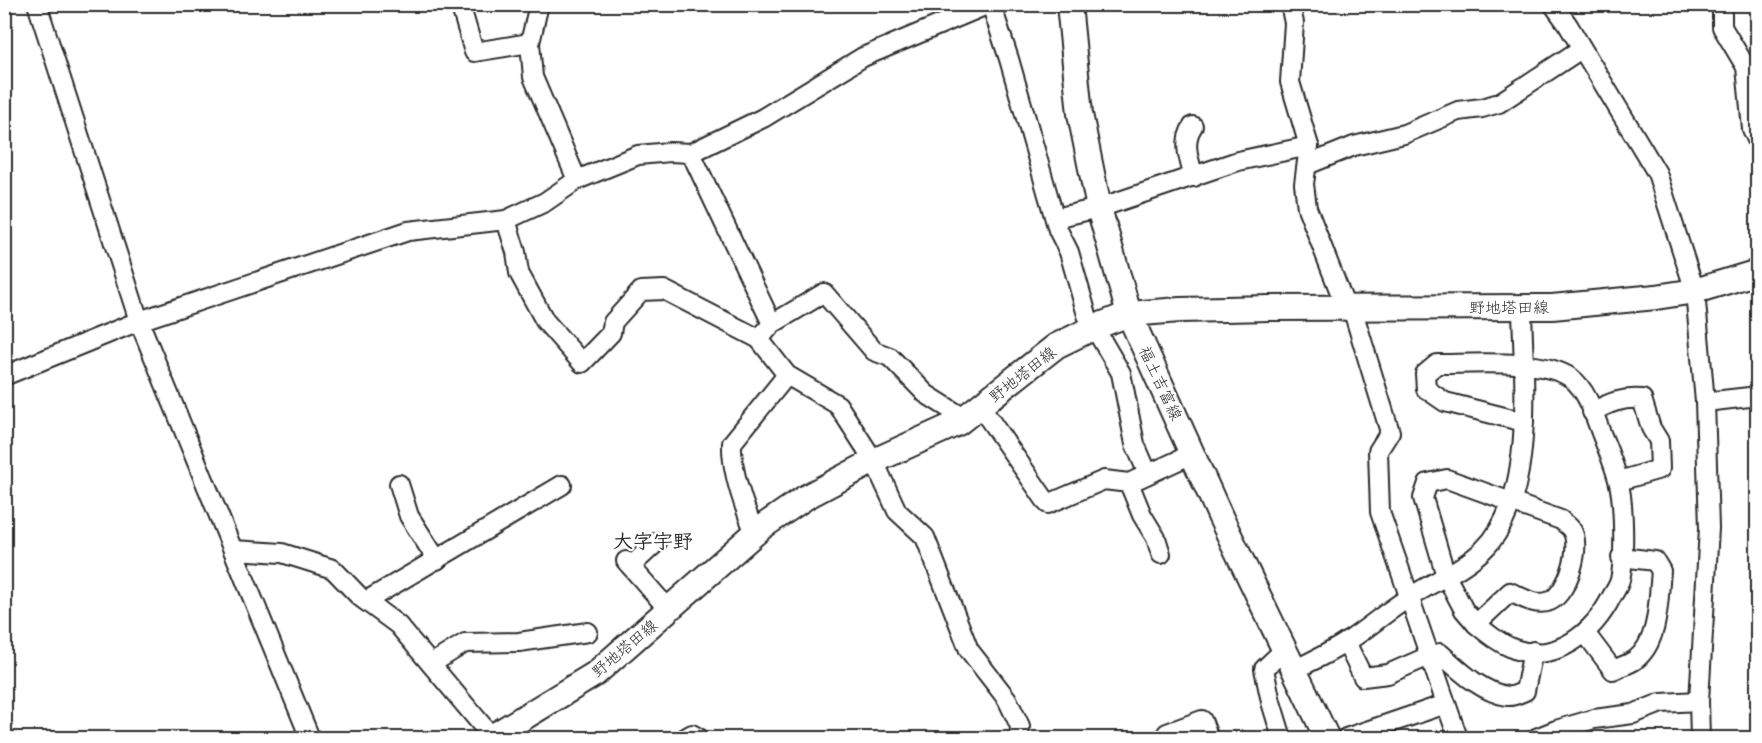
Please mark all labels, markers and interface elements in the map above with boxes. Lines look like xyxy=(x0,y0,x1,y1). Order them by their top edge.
street label: 野地塔田線 xyxy=(1469,298,1549,318)
street label: 野地塔田線 xyxy=(985,342,1060,407)
street label: 福土吉富線 xyxy=(1134,343,1186,424)
district label: 大字宇野 xyxy=(613,529,693,554)
street label: 野地塔田線 xyxy=(588,615,662,682)

